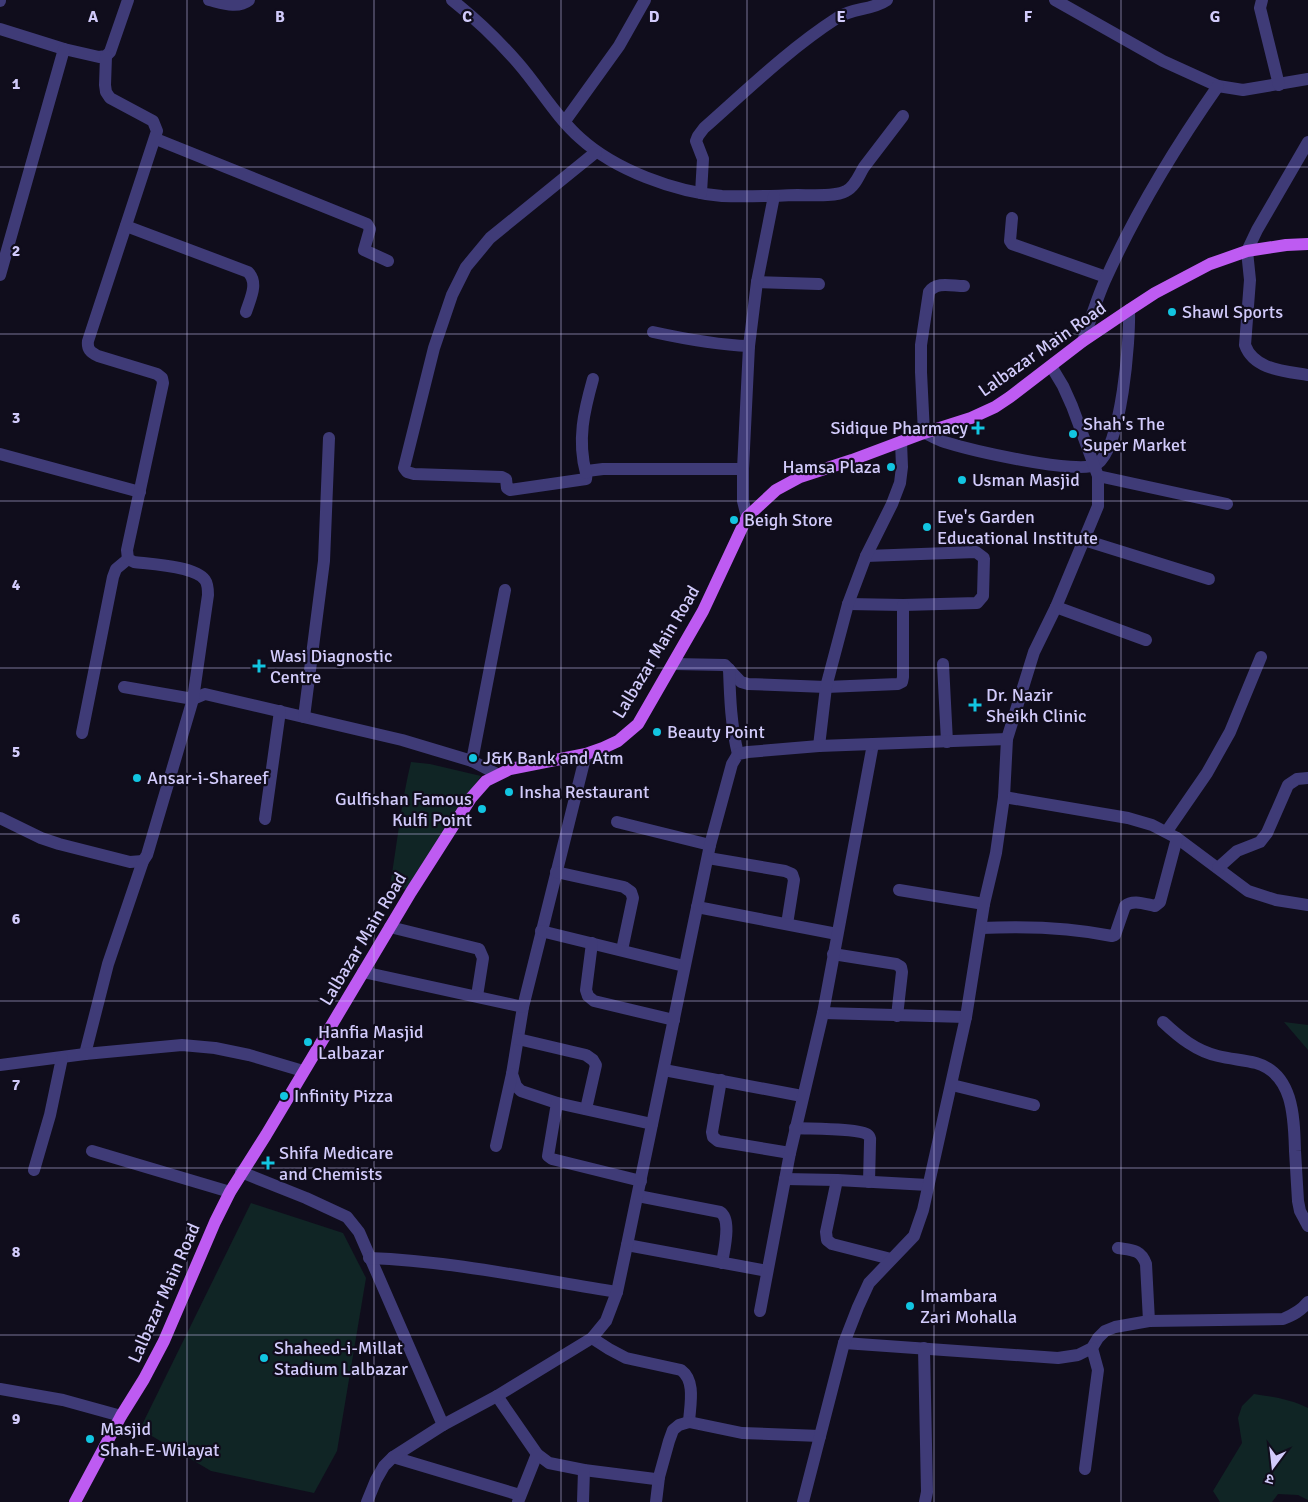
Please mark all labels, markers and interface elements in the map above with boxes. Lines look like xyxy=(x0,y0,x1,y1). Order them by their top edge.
text: A xyxy=(88,7,99,27)
text: B xyxy=(275,7,285,27)
text: C xyxy=(462,7,472,27)
text: D xyxy=(649,7,660,27)
text: E xyxy=(836,7,846,27)
text: F xyxy=(1024,7,1033,27)
text: G xyxy=(1210,7,1220,27)
text: 1 xyxy=(12,74,21,94)
text: 2 xyxy=(12,241,20,261)
street label: Lalbazar Main Road xyxy=(974,297,1110,401)
place label: Shawl Sports xyxy=(1182,301,1283,323)
marker: Shawl Sports xyxy=(1166,306,1178,318)
text: 3 xyxy=(12,408,20,428)
place label: Shah's The Super Market xyxy=(1083,413,1186,456)
place label: Sidique Pharmacy xyxy=(830,417,969,439)
marker: Sidique Pharmacy xyxy=(972,422,984,434)
marker: Shah's The Super Market xyxy=(1067,428,1079,440)
place label: Hamsa Plaza xyxy=(783,456,881,478)
marker: Hamsa Plaza xyxy=(885,461,897,473)
place label: Usman Masjid xyxy=(972,469,1080,491)
marker: Usman Masjid xyxy=(956,474,968,486)
place label: Eve's Garden Educational Institute xyxy=(937,506,1098,549)
place label: Beigh Store xyxy=(744,509,833,531)
marker: Beigh Store xyxy=(728,514,740,526)
marker: Eve's Garden Educational Institute xyxy=(921,521,933,533)
text: 4 xyxy=(12,575,21,595)
street label: Lalbazar Main Road xyxy=(608,582,704,722)
place label: Wasi Diagnostic Centre xyxy=(270,645,392,688)
marker: Wasi Diagnostic Centre xyxy=(252,659,266,673)
place label: Dr. Nazir Sheikh Clinic xyxy=(986,684,1087,727)
marker: Dr. Nazir Sheikh Clinic xyxy=(968,698,982,712)
place label: Beauty Point xyxy=(667,721,765,743)
marker: Beauty Point xyxy=(651,726,663,738)
text: 5 xyxy=(12,742,20,762)
place label: J&K Bank and Atm xyxy=(483,747,624,769)
marker: J&K Bank and Atm xyxy=(467,752,479,764)
place label: Ansar-i-Shareef xyxy=(147,767,269,789)
marker: Ansar-i-Shareef xyxy=(131,772,143,784)
place label: Insha Restaurant xyxy=(519,781,649,803)
marker: Insha Restaurant xyxy=(503,786,515,798)
place label: Gulfishan Famous Kulfi Point xyxy=(335,788,472,831)
marker: Gulfishan Famous Kulfi Point xyxy=(476,803,488,815)
street label: Lalbazar Main Road xyxy=(315,869,411,1009)
text: 6 xyxy=(12,909,21,929)
place label: Hanfia Masjid Lalbazar xyxy=(318,1021,424,1064)
marker: Hanfia Masjid Lalbazar xyxy=(302,1036,314,1048)
text: 7 xyxy=(12,1075,21,1095)
place label: Infinity Pizza xyxy=(294,1085,393,1107)
marker: Infinity Pizza xyxy=(278,1090,290,1102)
place label: Shifa Medicare and Chemists xyxy=(279,1142,394,1185)
marker: Shifa Medicare and Chemists xyxy=(261,1156,275,1170)
street label: Lalbazar Main Road xyxy=(123,1220,205,1366)
text: 8 xyxy=(12,1242,21,1262)
place label: Imambara Zari Mohalla xyxy=(920,1285,1017,1328)
marker: Imambara Zari Mohalla xyxy=(904,1300,916,1312)
place label: Shaheed-i-Millat Stadium Lalbazar xyxy=(274,1337,408,1380)
marker: Shaheed-i-Millat Stadium Lalbazar xyxy=(258,1352,270,1364)
text: 9 xyxy=(12,1409,21,1429)
place label: Masjid Shah-E-Wilayat xyxy=(100,1418,219,1461)
marker: Masjid Shah-E-Wilayat xyxy=(84,1433,96,1445)
north arrow xyxy=(1248,1442,1298,1492)
text: उ xyxy=(1263,1470,1276,1488)

